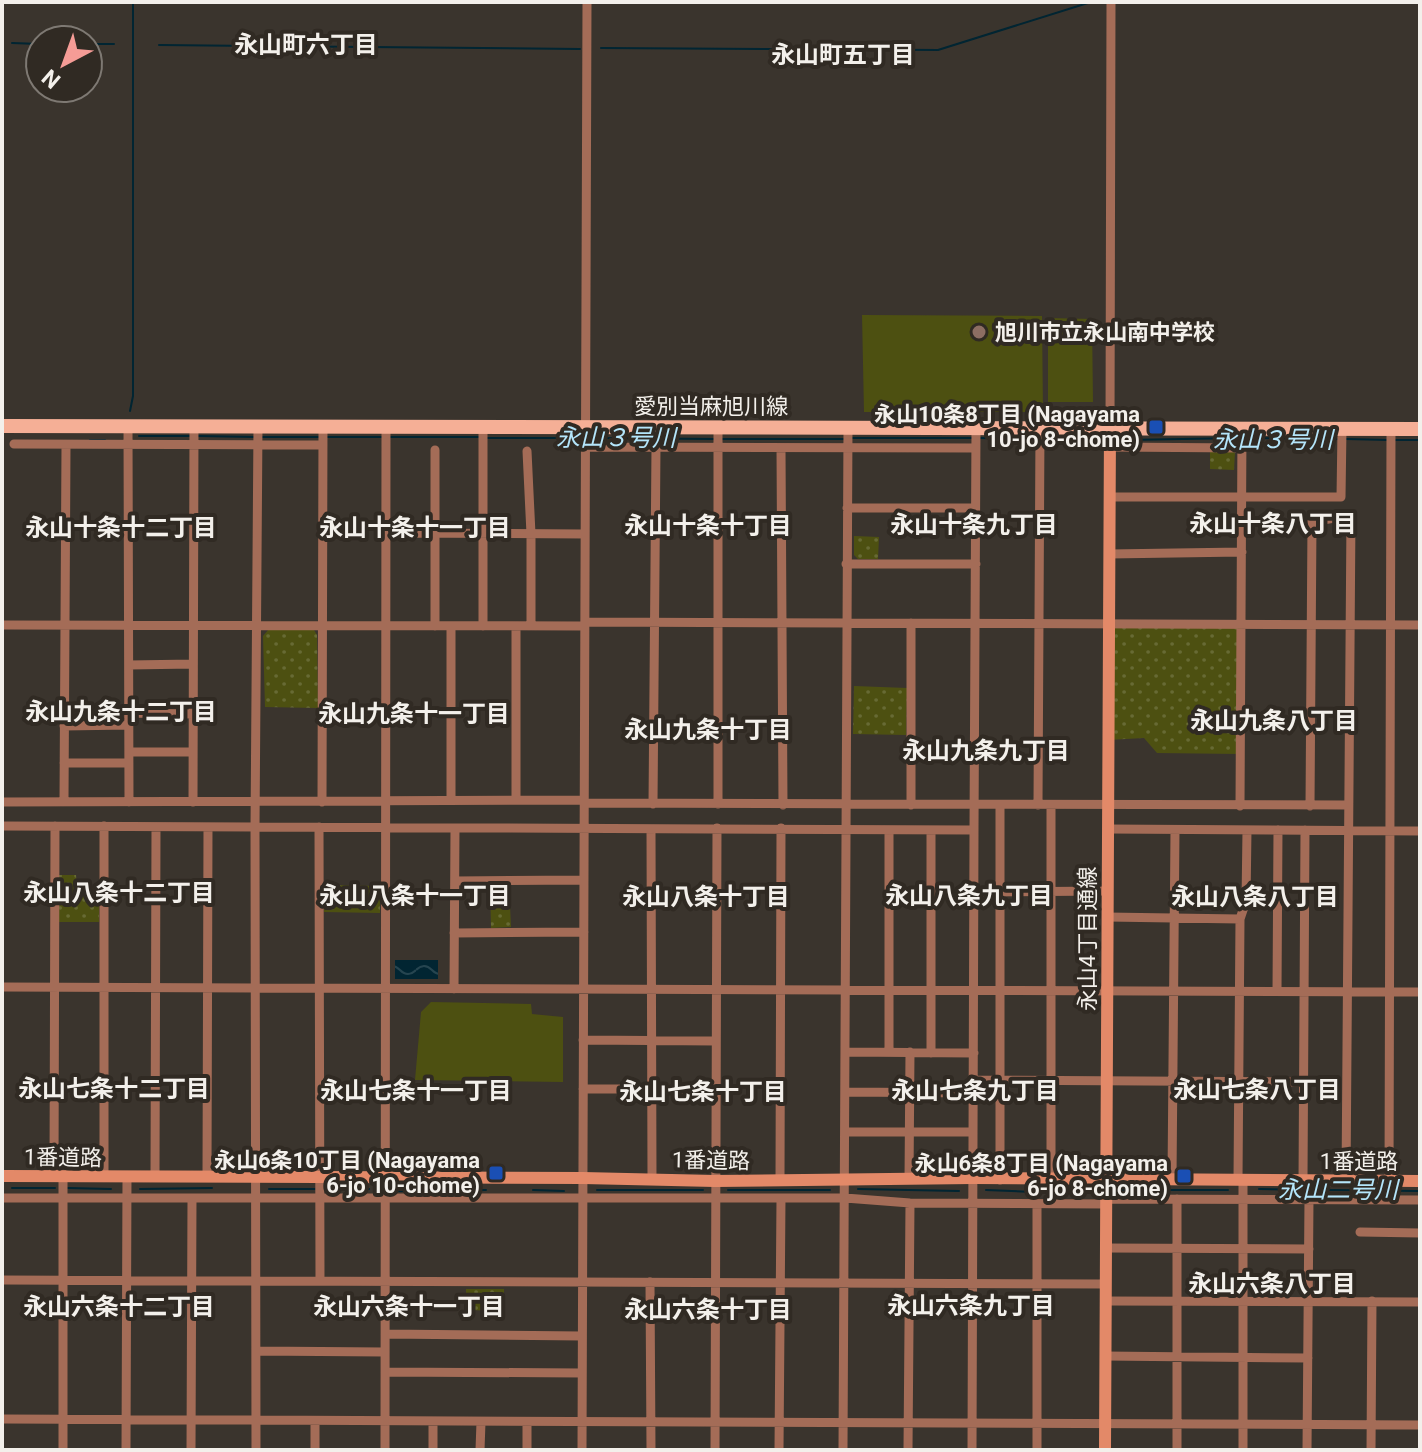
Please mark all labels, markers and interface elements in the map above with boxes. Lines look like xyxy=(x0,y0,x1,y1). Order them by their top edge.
north arrow xyxy=(24,24,104,104)
district label: 永山町六丁目 xyxy=(234,31,378,59)
district label: 永山町五丁目 xyxy=(771,41,915,69)
text: N xyxy=(37,64,65,93)
place label: 旭川市立永山南中学校 xyxy=(995,320,1215,345)
marker: 旭川市立永山南中学校 xyxy=(970,323,988,341)
street label: 愛別当麻旭川線 xyxy=(634,394,788,419)
place label: 永山10条8丁目 (Nagayama 10-jo 8-chome) xyxy=(874,402,1140,452)
marker: 永山10条8丁目 (Nagayama 10-jo 8-chome) xyxy=(1147,418,1165,436)
water label: 永山３号川 xyxy=(556,424,679,452)
water label: 永山３号川 xyxy=(1213,426,1336,454)
district label: 永山十条八丁目 xyxy=(1189,510,1357,538)
district label: 永山十条九丁目 xyxy=(890,511,1058,539)
district label: 永山十条十丁目 xyxy=(624,512,792,540)
district label: 永山十条十二丁目 xyxy=(25,514,217,542)
district label: 永山十条十一丁目 xyxy=(319,514,511,542)
district label: 永山九条十二丁目 xyxy=(25,698,217,726)
district label: 永山九条十一丁目 xyxy=(318,700,510,728)
district label: 永山九条八丁目 xyxy=(1190,707,1358,735)
district label: 永山九条十丁目 xyxy=(624,716,792,744)
district label: 永山九条九丁目 xyxy=(902,737,1070,765)
street label: 永山4丁目通線 xyxy=(1075,867,1100,1011)
district label: 永山八条十二丁目 xyxy=(23,879,215,907)
district label: 永山八条十一丁目 xyxy=(319,882,511,910)
district label: 永山八条九丁目 xyxy=(885,882,1053,910)
district label: 永山八条十丁目 xyxy=(622,883,790,911)
district label: 永山八条八丁目 xyxy=(1171,883,1339,911)
district label: 永山七条十二丁目 xyxy=(18,1075,210,1103)
district label: 永山七条八丁目 xyxy=(1173,1076,1341,1104)
district label: 永山七条十一丁目 xyxy=(320,1077,512,1105)
district label: 永山七条九丁目 xyxy=(891,1077,1059,1105)
district label: 永山七条十丁目 xyxy=(619,1078,787,1106)
street label: 1番道路 xyxy=(24,1144,102,1171)
street label: 1番道路 xyxy=(672,1147,750,1174)
place label: 永山6条10丁目 (Nagayama 6-jo 10-chome) xyxy=(214,1148,480,1198)
street label: 1番道路 xyxy=(1320,1149,1398,1174)
place label: 永山6条8丁目 (Nagayama 6-jo 8-chome) xyxy=(915,1151,1168,1201)
marker: 永山6条10丁目 (Nagayama 6-jo 10-chome) xyxy=(487,1164,505,1182)
marker: 永山6条8丁目 (Nagayama 6-jo 8-chome) xyxy=(1175,1167,1193,1185)
water label: 永山二号川 xyxy=(1278,1176,1401,1204)
district label: 永山六条八丁目 xyxy=(1188,1270,1356,1298)
district label: 永山六条九丁目 xyxy=(887,1292,1055,1320)
district label: 永山六条十二丁目 xyxy=(23,1293,215,1321)
district label: 永山六条十一丁目 xyxy=(313,1293,505,1321)
district label: 永山六条十丁目 xyxy=(624,1296,792,1324)

